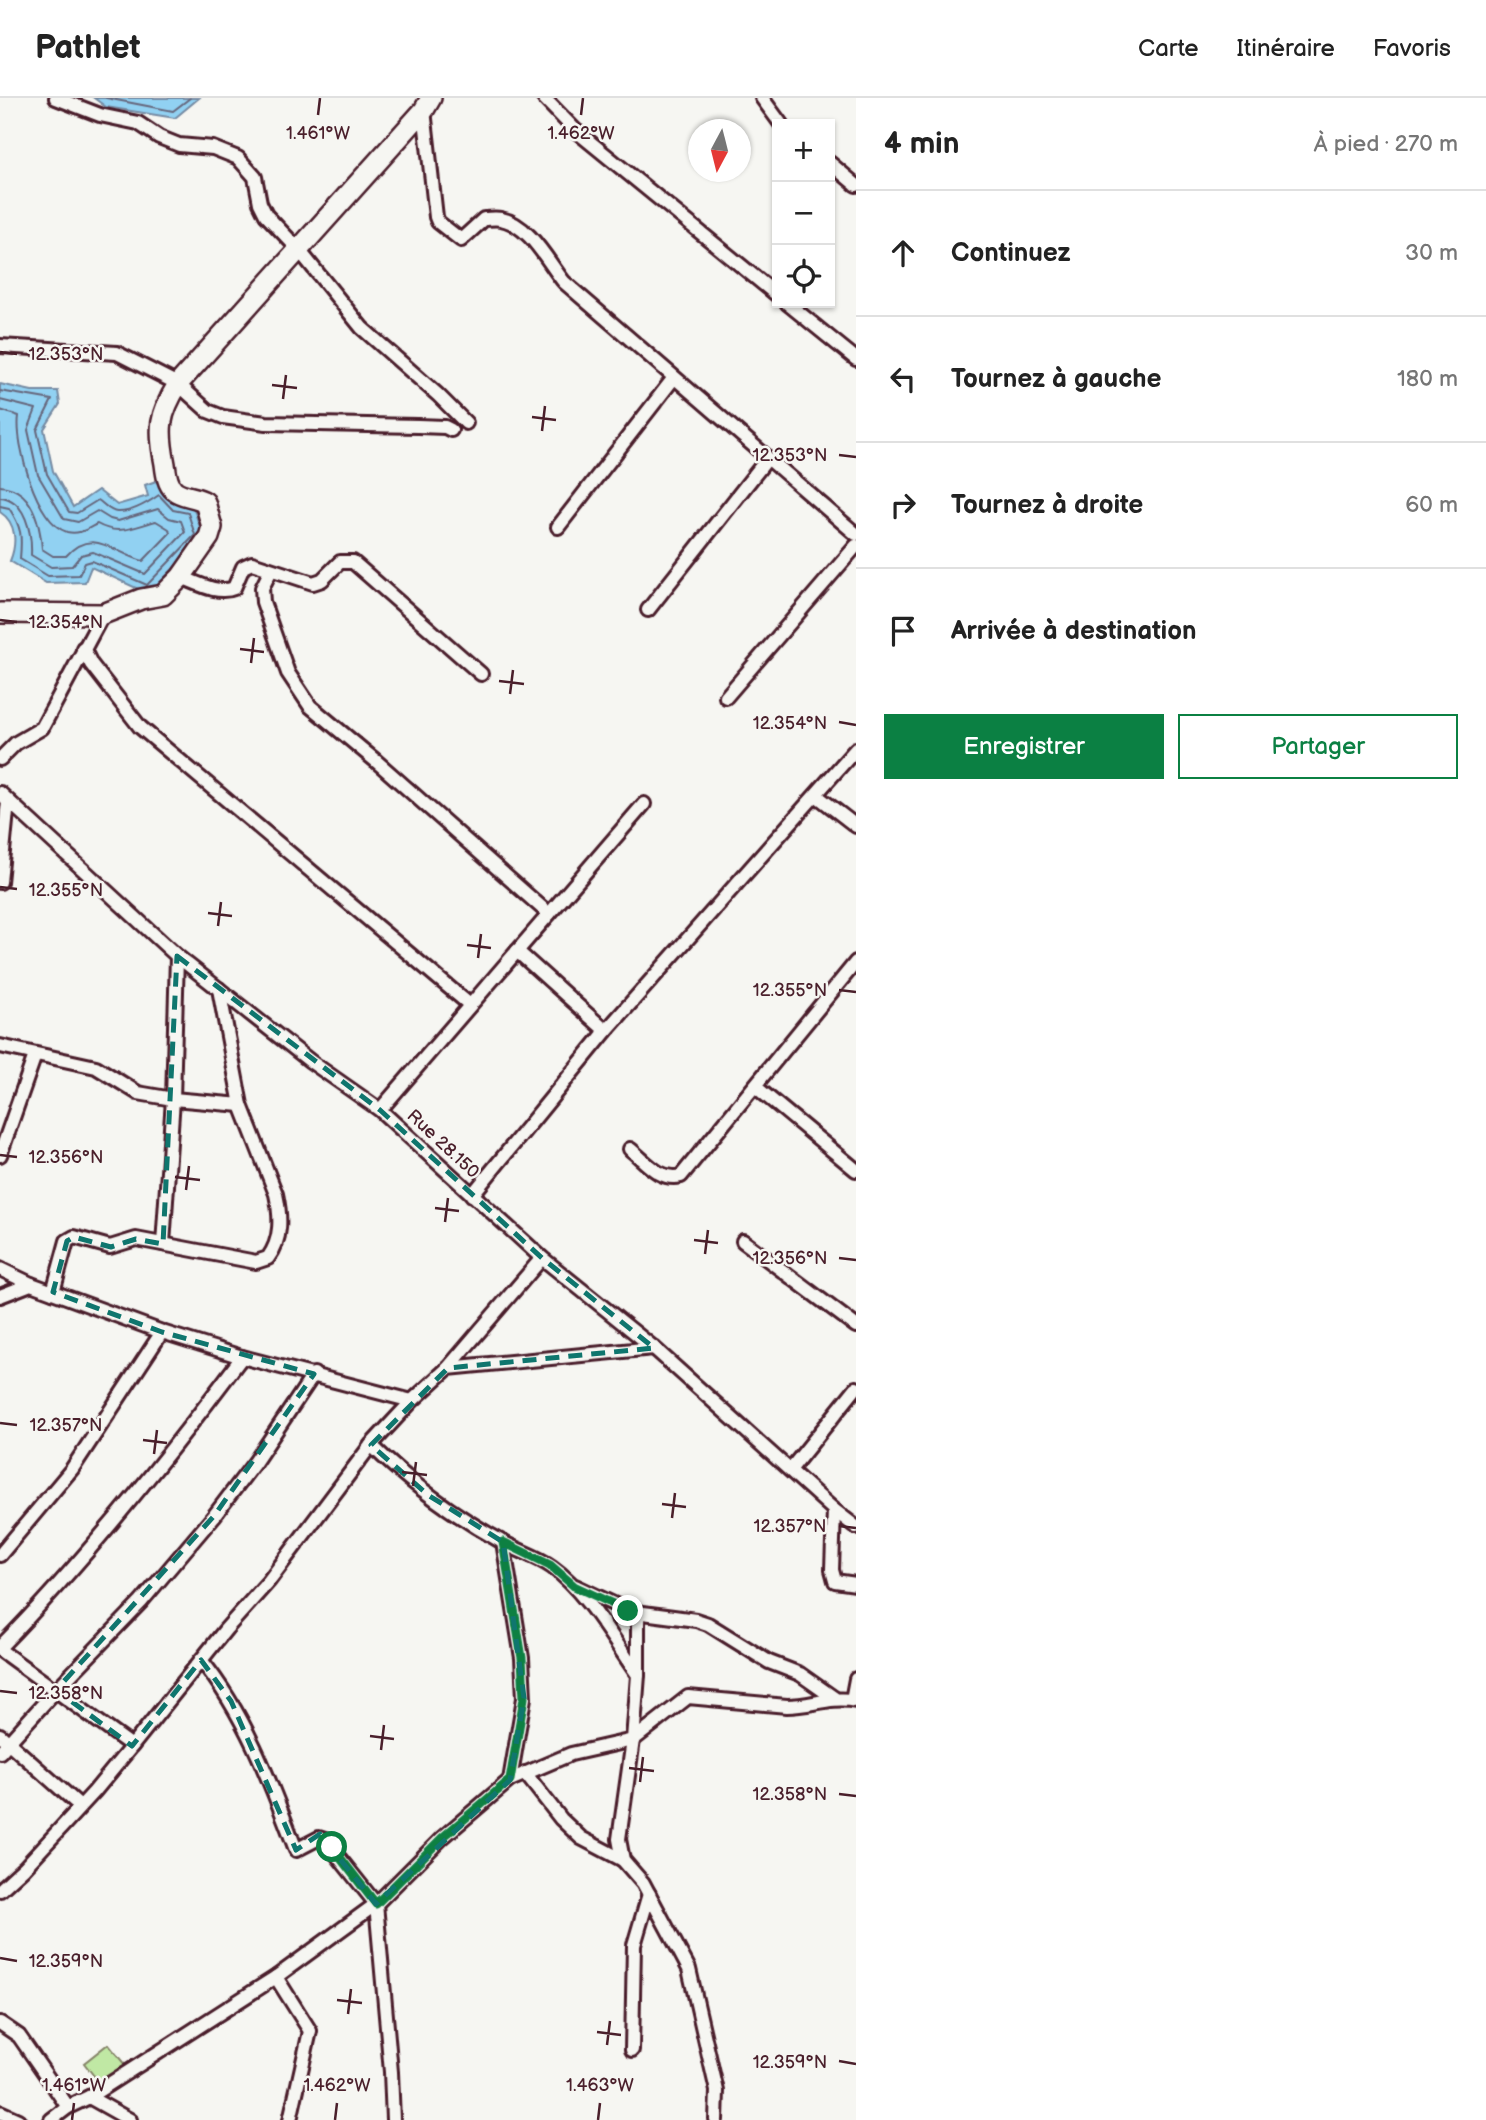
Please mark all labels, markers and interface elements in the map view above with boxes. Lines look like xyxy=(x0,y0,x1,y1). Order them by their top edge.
text: Pathlet xyxy=(35,28,140,68)
text: Carte xyxy=(1138,34,1199,63)
text: Itinéraire xyxy=(1237,34,1335,63)
text: Favoris xyxy=(1373,34,1451,63)
north arrow xyxy=(688,119,751,182)
map controls xyxy=(772,119,835,308)
button: + xyxy=(772,119,835,182)
text: 1.461°W xyxy=(286,123,351,144)
text: 1.462°W xyxy=(547,123,615,144)
text: 4 min xyxy=(884,126,959,162)
text: À pied · 270 m xyxy=(1314,130,1458,158)
button: − xyxy=(772,182,835,245)
icon: ahead xyxy=(884,234,922,272)
text: Continuez xyxy=(951,238,1071,269)
text: 30 m xyxy=(1405,239,1458,267)
button: locate xyxy=(772,245,835,308)
text: 12.353°N xyxy=(28,344,104,365)
icon: left xyxy=(884,360,922,398)
text: Tournez à gauche xyxy=(951,364,1162,395)
text: 180 m xyxy=(1397,365,1458,393)
text: 12.353°N xyxy=(752,445,828,466)
icon: right xyxy=(884,486,922,524)
text: Tournez à droite xyxy=(951,490,1143,521)
text: 60 m xyxy=(1405,491,1458,519)
text: 12.354°N xyxy=(29,612,103,633)
icon: arrive xyxy=(884,612,922,650)
text: Arrivée à destination xyxy=(951,616,1197,647)
text: 12.354°N xyxy=(753,713,827,734)
button: Enregistrer xyxy=(884,714,1164,779)
button: Partager xyxy=(1178,714,1458,779)
text: 12.355°N xyxy=(29,880,103,901)
text: 12.355°N xyxy=(753,980,827,1001)
street label: Rue 28.150 xyxy=(403,1105,483,1183)
text: 12.356°N xyxy=(29,1147,103,1168)
text: 12.356°N xyxy=(753,1248,827,1269)
text: 12.357°N xyxy=(29,1415,103,1436)
text: 12.357°N xyxy=(753,1516,827,1537)
route end xyxy=(612,1595,643,1626)
text: 12.358°N xyxy=(29,1683,103,1704)
text: 12.358°N xyxy=(753,1784,827,1805)
route start xyxy=(316,1831,347,1862)
text: 12.359°N xyxy=(29,1951,103,1972)
text: 12.359°N xyxy=(753,2052,827,2073)
text: 1.461°W xyxy=(42,2075,107,2096)
text: 1.462°W xyxy=(303,2075,371,2096)
text: 1.463°W xyxy=(566,2075,635,2096)

